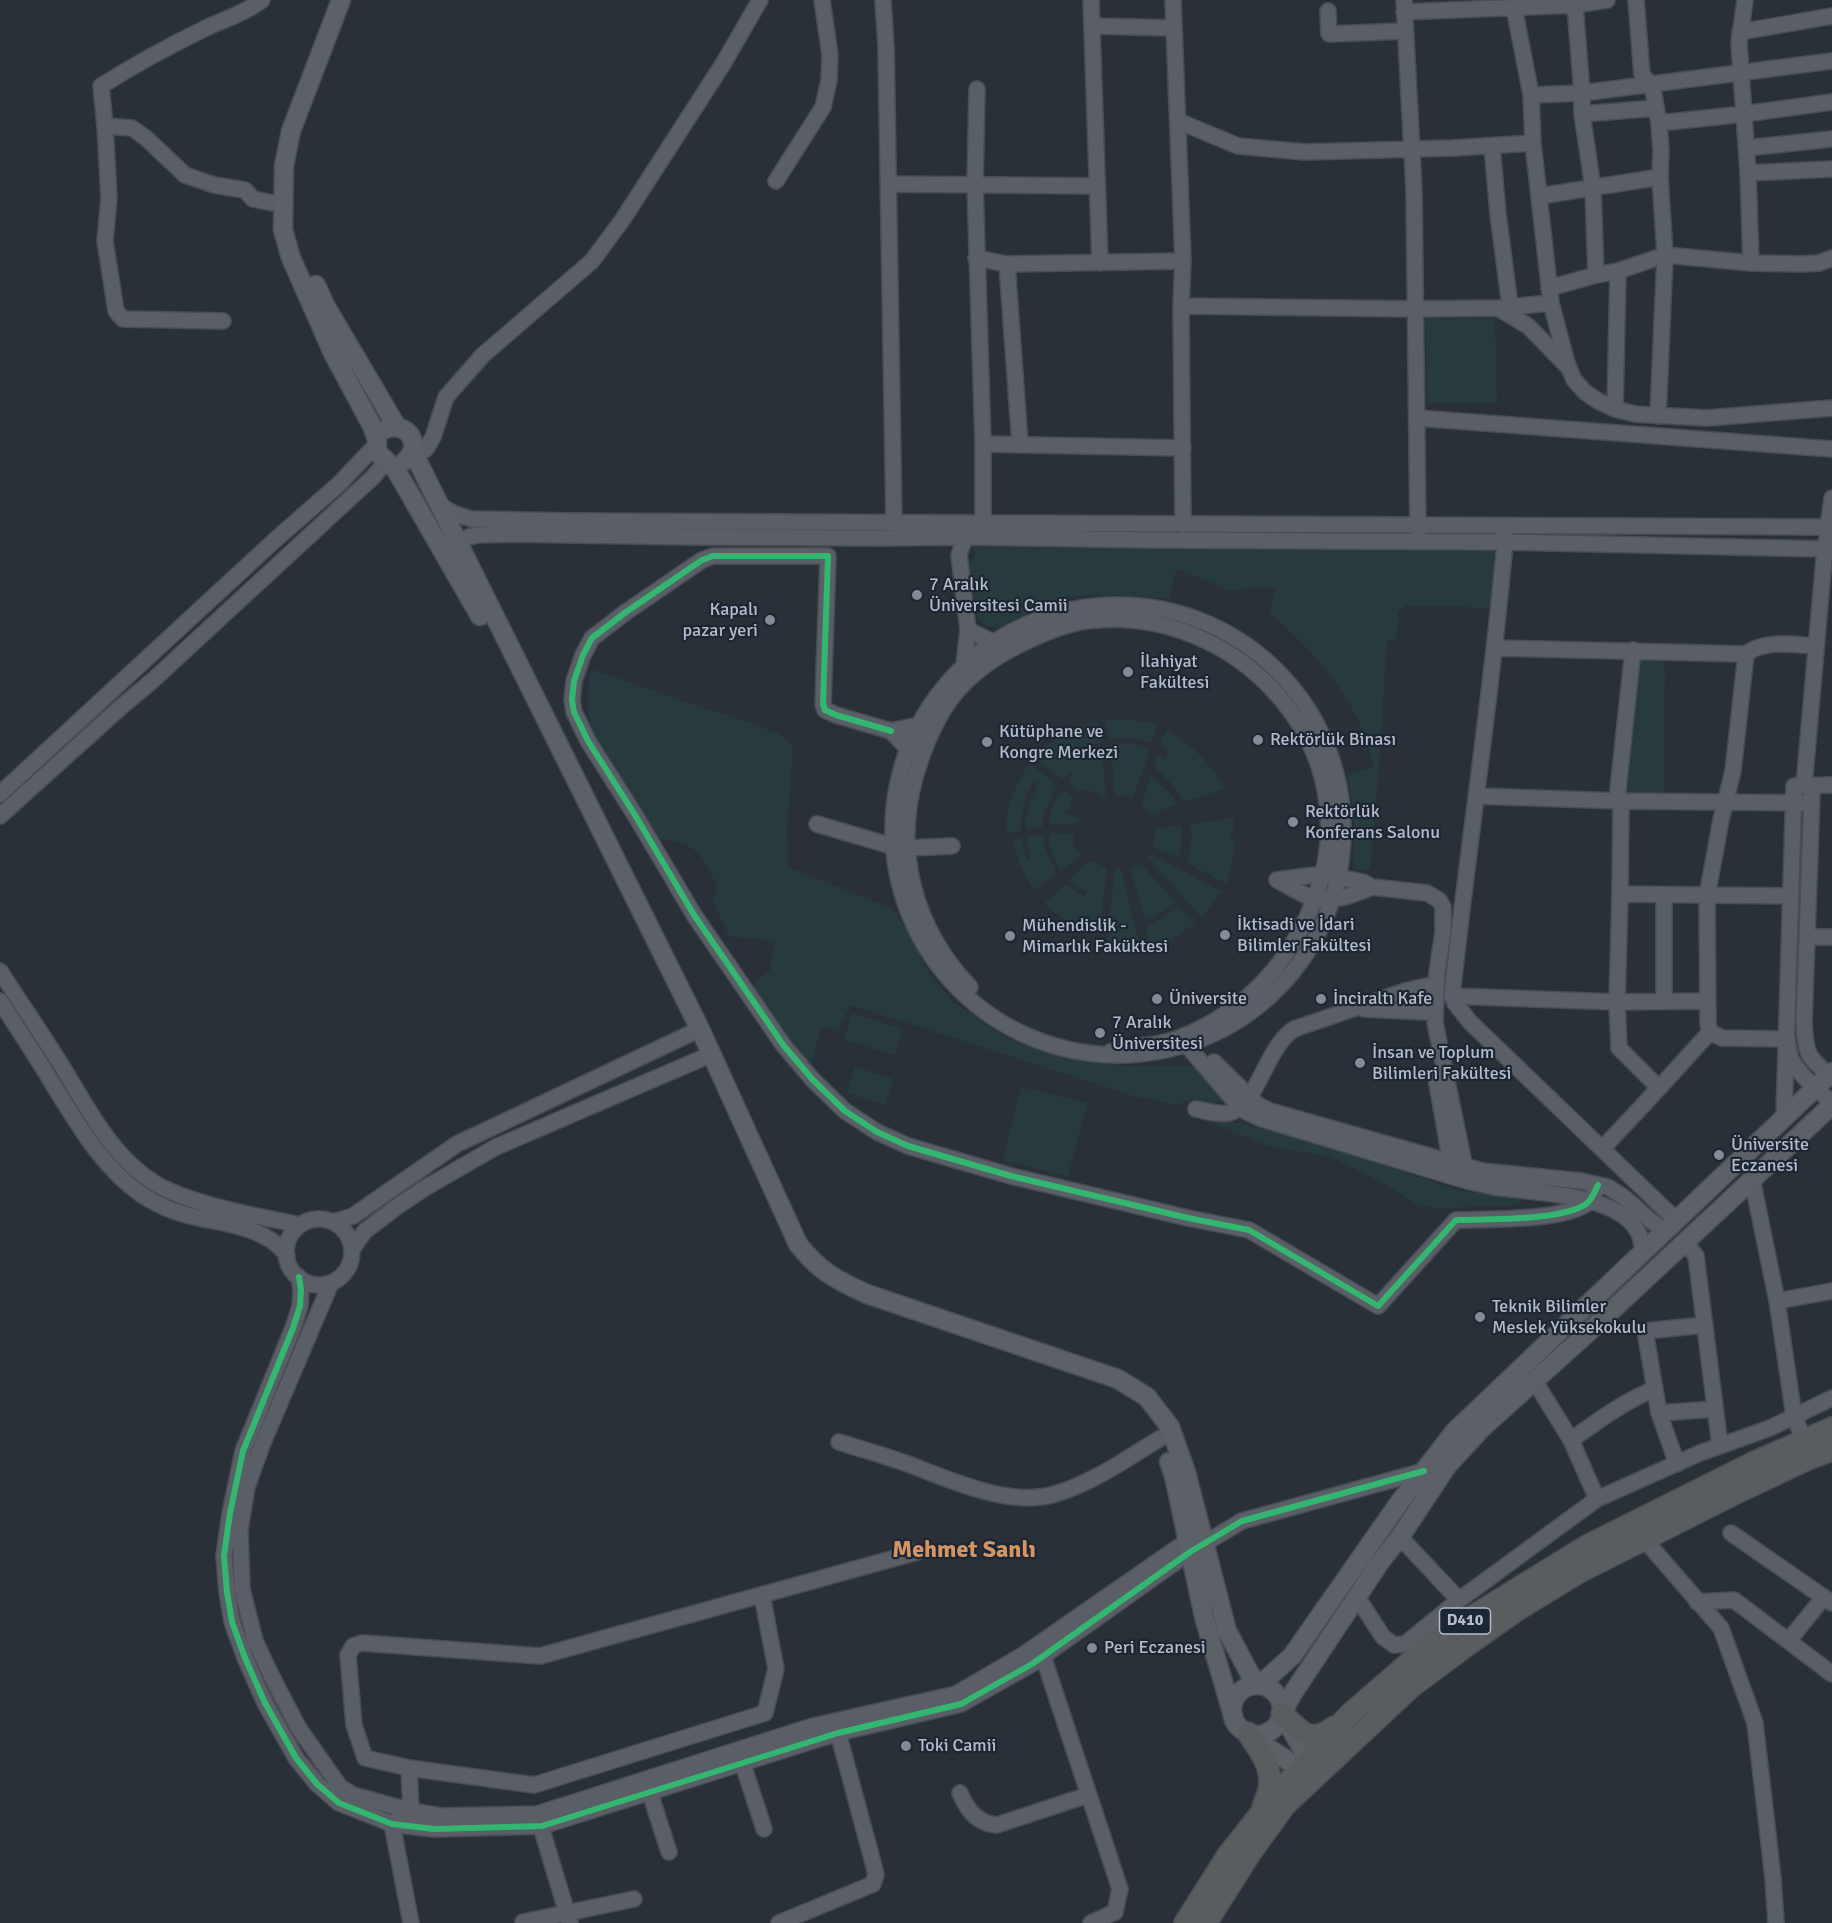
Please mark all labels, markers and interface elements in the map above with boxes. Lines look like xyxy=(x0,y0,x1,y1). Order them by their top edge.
place label: 7 Aralık Üniversitesi Camii xyxy=(929,574,1068,616)
marker: 7 Aralık Üniversitesi Camii xyxy=(910,588,924,602)
place label: Kapalı pazar yeri xyxy=(683,599,758,642)
marker: Kapalı pazar yeri xyxy=(763,613,777,627)
place label: İlahiyat Fakültesi xyxy=(1140,651,1209,694)
marker: İlahiyat Fakültesi xyxy=(1121,665,1135,679)
place label: Kütüphane ve Kongre Merkezi xyxy=(999,721,1118,764)
place label: Rektörlük Binası xyxy=(1270,729,1396,751)
marker: Rektörlük Binası xyxy=(1251,733,1265,747)
marker: Kütüphane ve Kongre Merkezi xyxy=(980,735,994,749)
place label: Rektörlük Konferans Salonu xyxy=(1305,801,1440,844)
marker: Rektörlük Konferans Salonu xyxy=(1286,815,1300,829)
place label: İktisadi ve İdari Bilimler Fakültesi xyxy=(1237,914,1371,956)
place label: Mühendislik - Mimarlık Faküktesi xyxy=(1022,915,1168,958)
marker: İktisadi ve İdari Bilimler Fakültesi xyxy=(1218,928,1232,942)
marker: Mühendislik - Mimarlık Faküktesi xyxy=(1003,929,1017,943)
place label: Üniversite xyxy=(1169,988,1247,1010)
place label: İnciraltı Kafe xyxy=(1333,988,1432,1010)
marker: Üniversite xyxy=(1150,992,1164,1006)
marker: İnciraltı Kafe xyxy=(1314,992,1328,1006)
place label: 7 Aralık Üniversitesi xyxy=(1112,1012,1203,1054)
marker: 7 Aralık Üniversitesi xyxy=(1093,1026,1107,1040)
place label: İnsan ve Toplum Bilimleri Fakültesi xyxy=(1372,1042,1511,1084)
marker: İnsan ve Toplum Bilimleri Fakültesi xyxy=(1353,1056,1367,1070)
place label: Üniversite Eczanesi xyxy=(1731,1134,1809,1176)
marker: Üniversite Eczanesi xyxy=(1712,1148,1726,1162)
place label: Teknik Bilimler Meslek Yüksekokulu xyxy=(1492,1296,1646,1338)
marker: Teknik Bilimler Meslek Yüksekokulu xyxy=(1473,1310,1487,1324)
district label: Mehmet Sanlı xyxy=(892,1537,1036,1565)
road number: D410 xyxy=(1440,1608,1490,1634)
place label: Peri Eczanesi xyxy=(1104,1637,1206,1659)
marker: Peri Eczanesi xyxy=(1085,1641,1099,1655)
place label: Toki Camii xyxy=(918,1735,996,1757)
marker: Toki Camii xyxy=(899,1739,913,1753)

